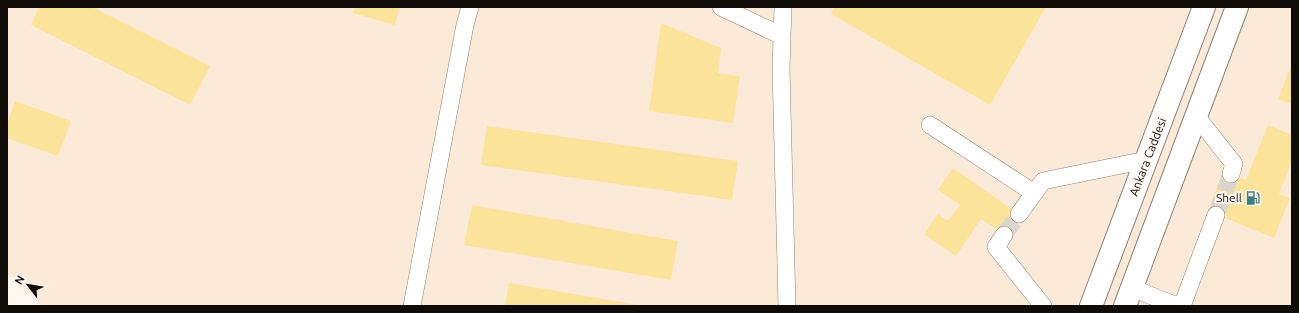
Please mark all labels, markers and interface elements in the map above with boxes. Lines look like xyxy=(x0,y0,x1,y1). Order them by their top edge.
street label: Ankara Caddesi xyxy=(1127,116,1168,198)
fuel station icon: Shell xyxy=(1245,190,1261,206)
place label: Shell xyxy=(1216,191,1242,204)
north arrow xyxy=(8,265,48,305)
text: N xyxy=(12,273,27,286)

